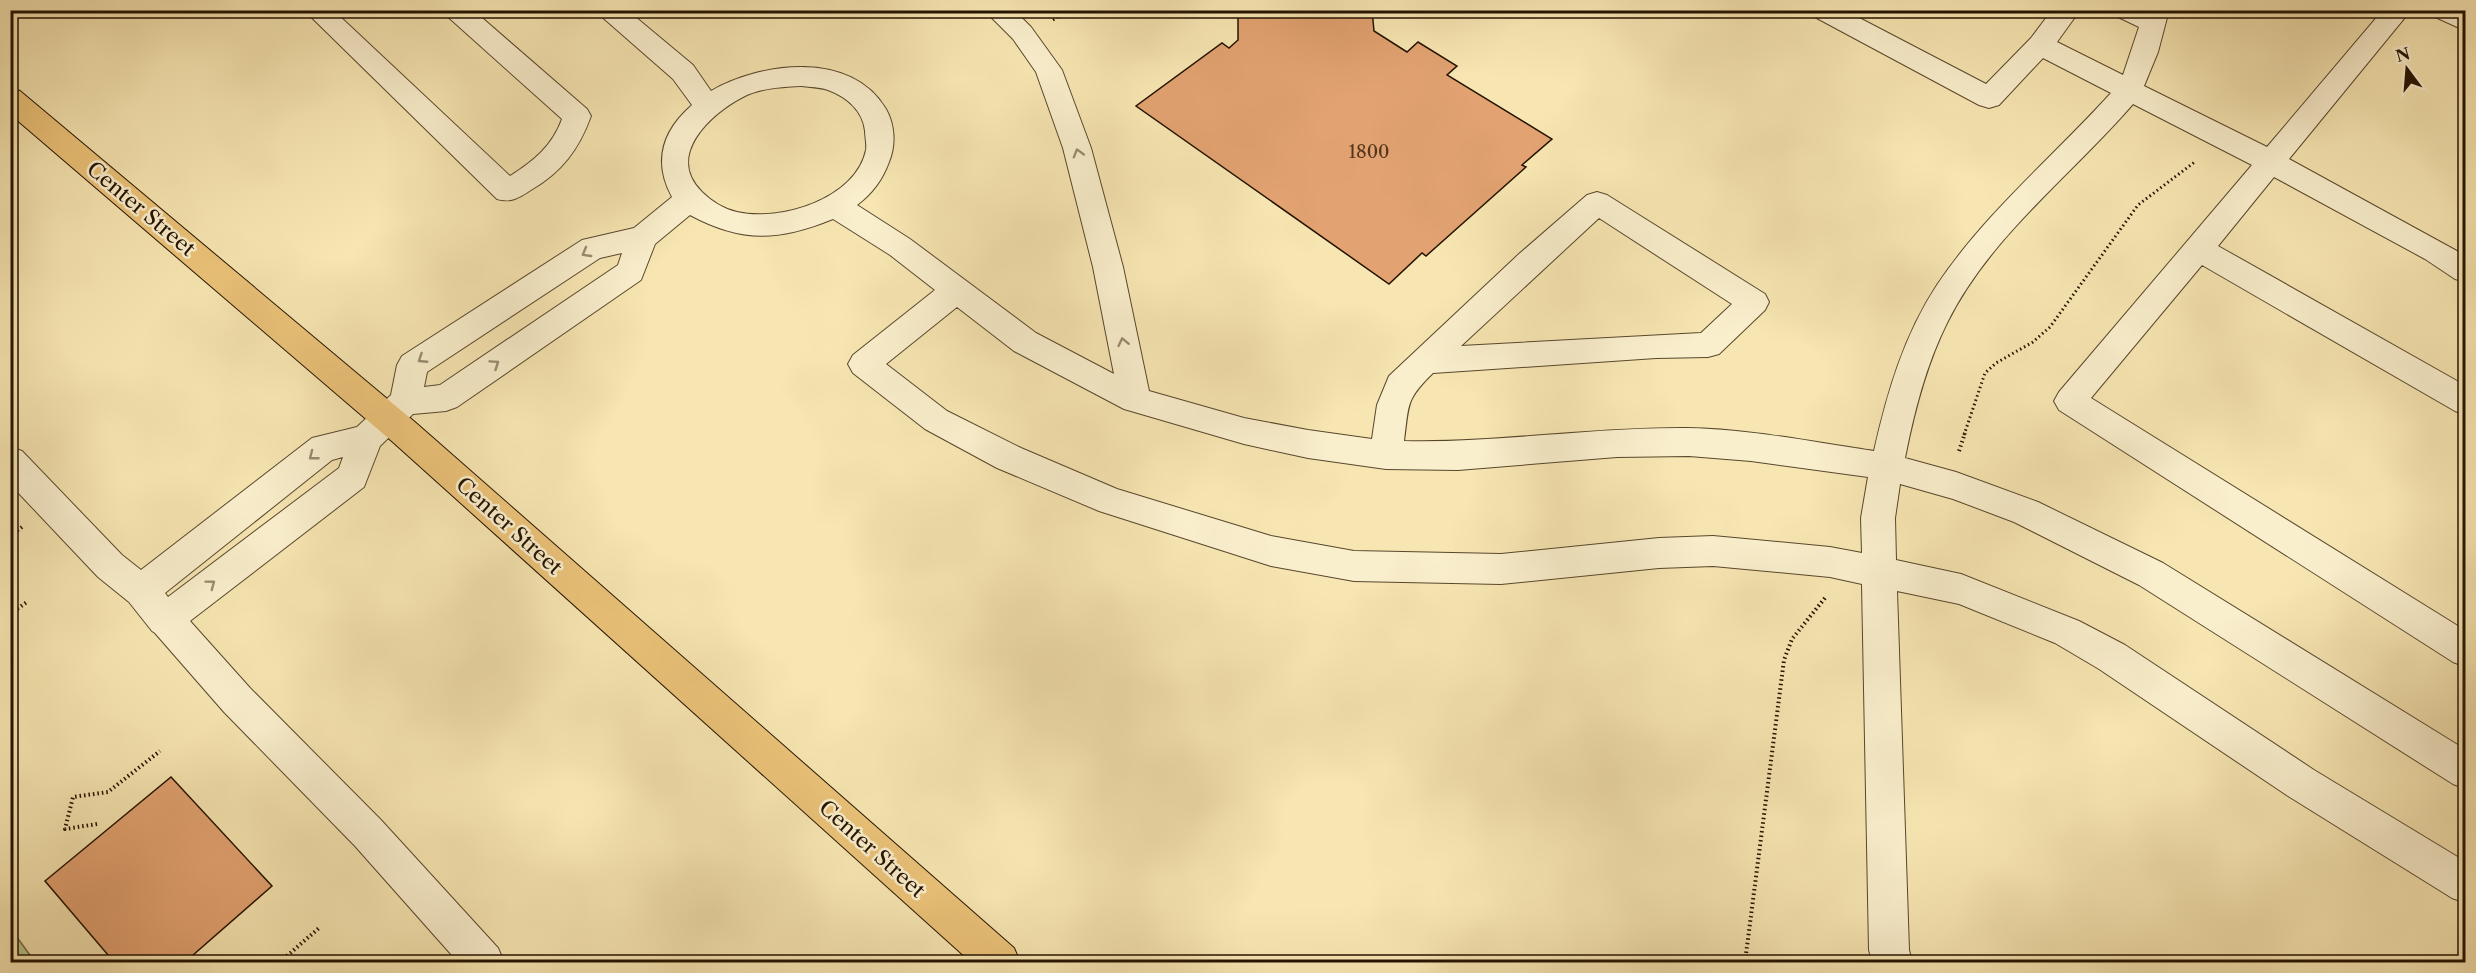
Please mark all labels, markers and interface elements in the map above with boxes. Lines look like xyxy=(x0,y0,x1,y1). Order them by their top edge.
north arrow xyxy=(2377,39,2437,99)
text: N xyxy=(2393,43,2412,66)
house number: 1800 xyxy=(1348,141,1390,163)
one-way arrow xyxy=(1073,148,1085,159)
street label: Center Street xyxy=(82,156,201,262)
one-way arrow xyxy=(582,245,592,257)
one-way arrow xyxy=(1117,338,1130,348)
one-way arrow xyxy=(418,351,429,362)
one-way arrow xyxy=(489,360,500,371)
one-way arrow xyxy=(309,449,320,460)
street label: Center Street xyxy=(451,472,568,580)
one-way arrow xyxy=(204,581,215,592)
street label: Center Street xyxy=(814,795,931,903)

